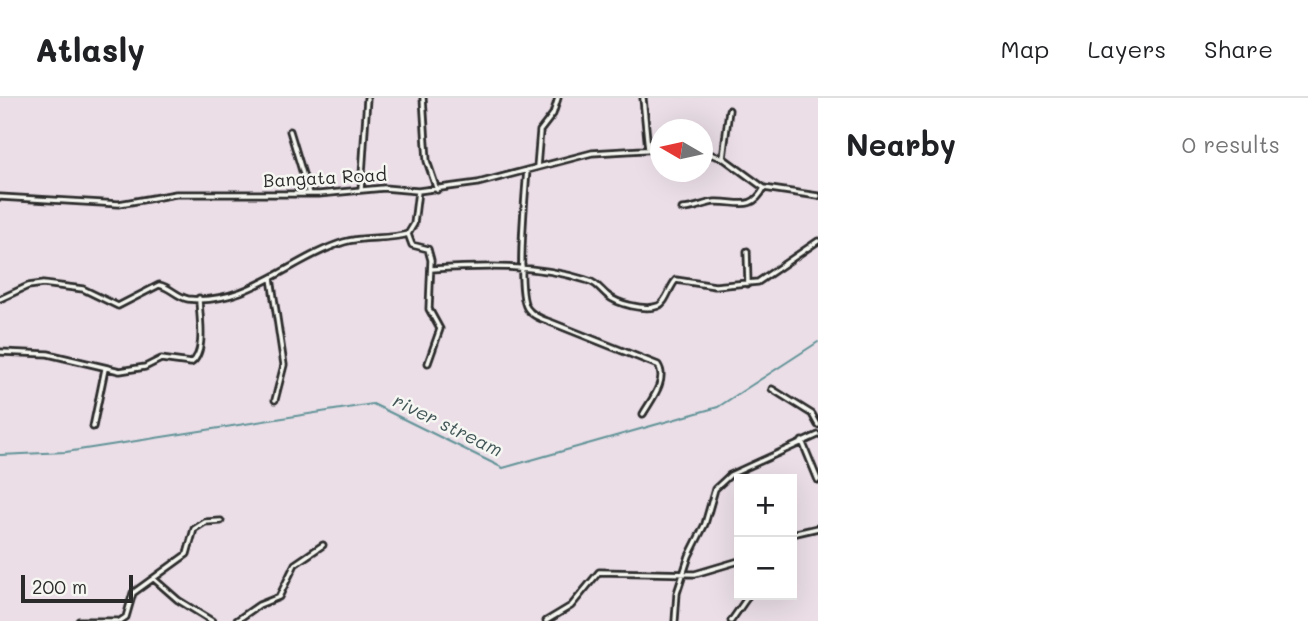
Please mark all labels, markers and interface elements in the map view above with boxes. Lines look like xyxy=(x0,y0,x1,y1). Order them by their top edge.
text: Atlasly xyxy=(35,27,145,70)
text: Map xyxy=(1001,33,1049,64)
text: Layers xyxy=(1087,33,1166,64)
text: Share xyxy=(1204,33,1273,64)
north arrow xyxy=(650,119,713,182)
text: Nearby xyxy=(846,124,956,164)
text: 0 results xyxy=(1182,129,1280,159)
street label: Bangata Road xyxy=(263,162,387,192)
water label: river stream xyxy=(389,387,507,462)
map controls xyxy=(734,474,797,600)
button: + xyxy=(734,474,797,537)
button: − xyxy=(734,537,797,600)
scale bar xyxy=(21,572,133,604)
text: 200 m xyxy=(32,574,87,599)

